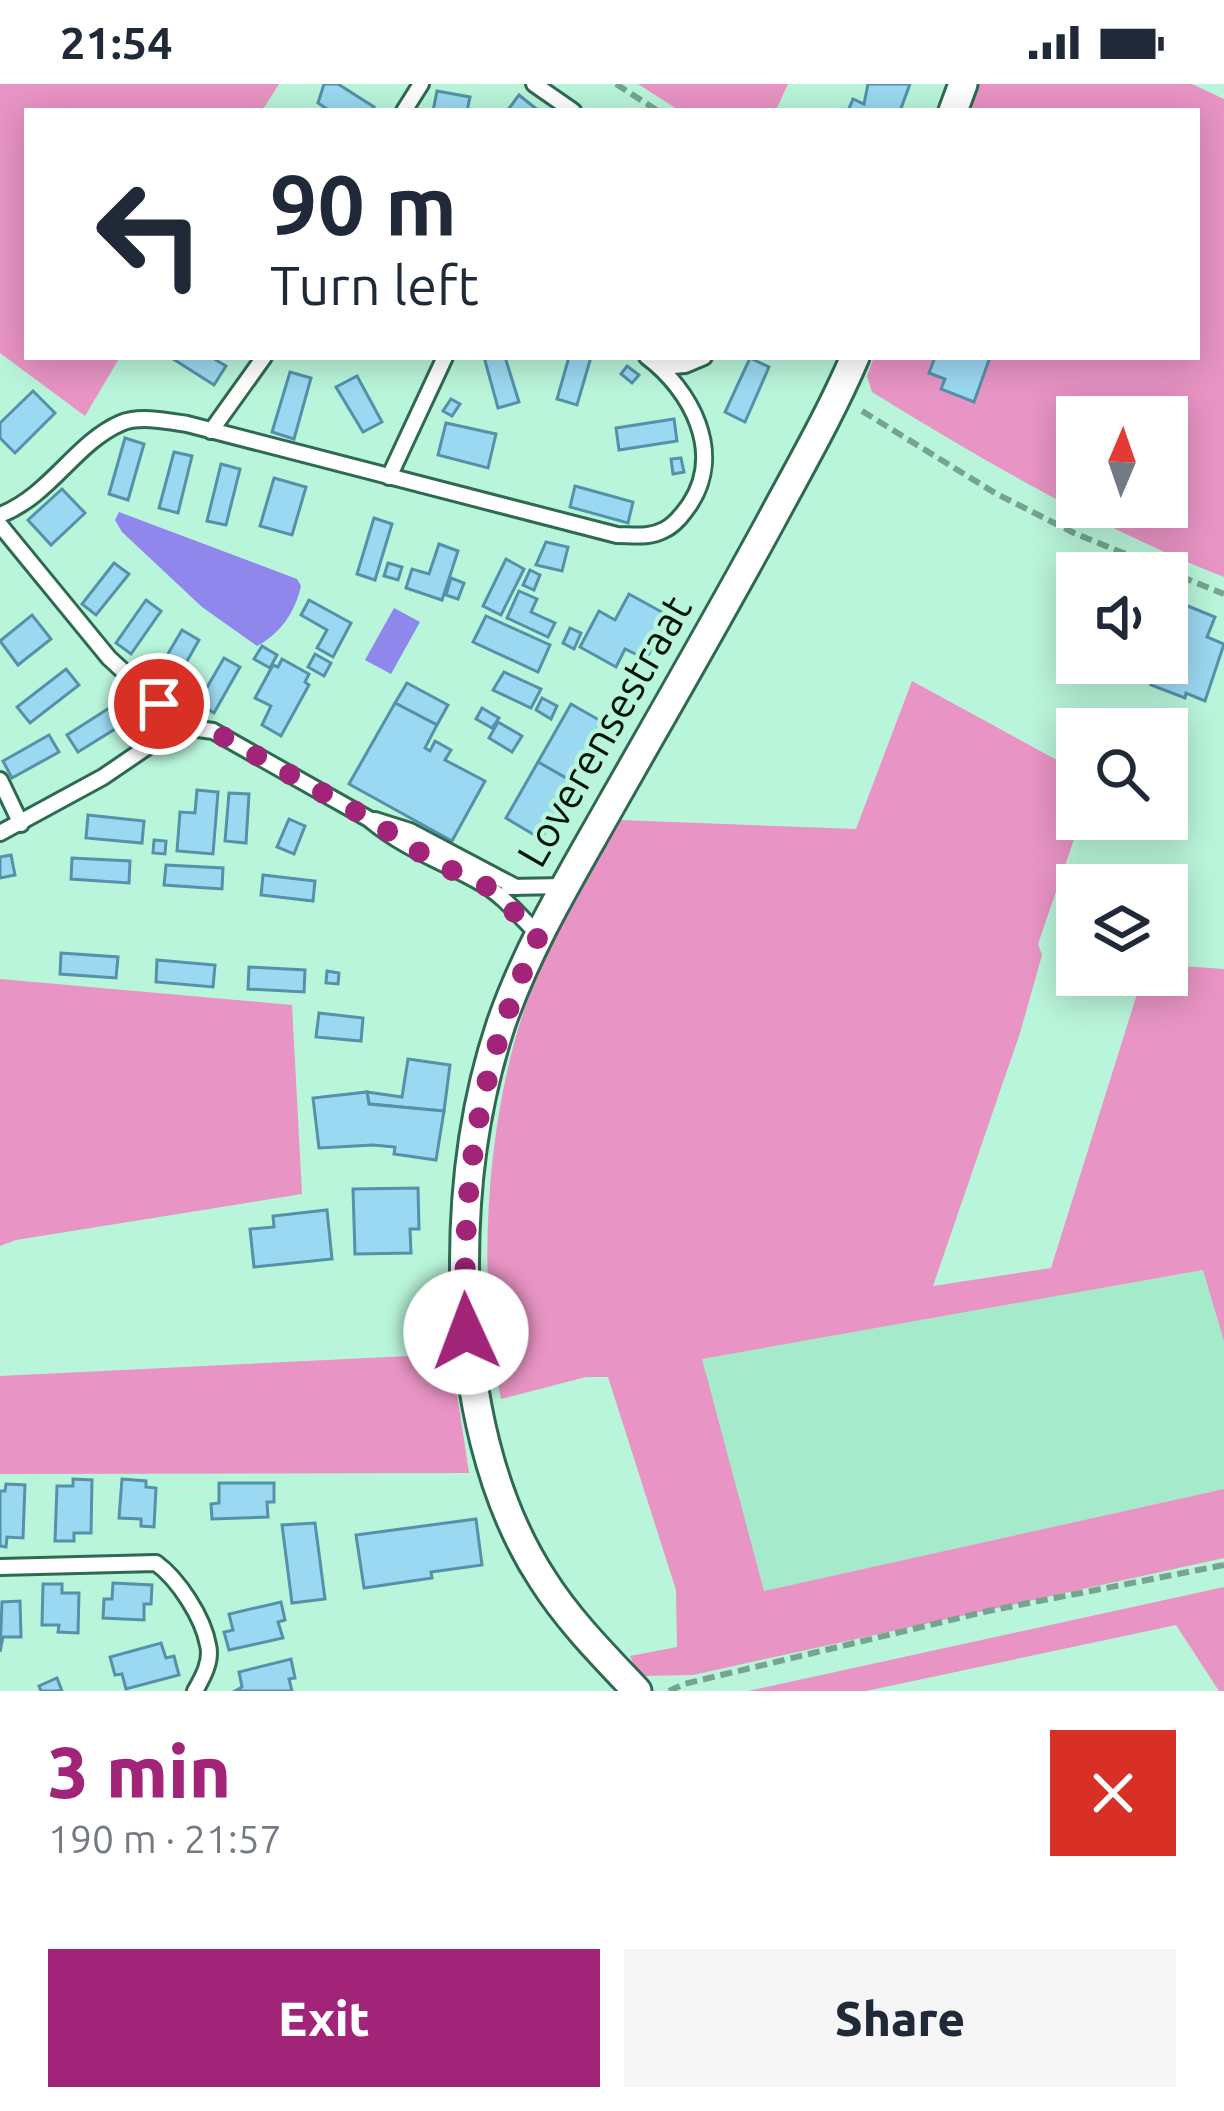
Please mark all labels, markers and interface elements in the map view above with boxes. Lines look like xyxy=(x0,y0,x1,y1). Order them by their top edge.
text: 21:54 xyxy=(60,17,173,68)
icon: left xyxy=(72,156,228,312)
text: 90 m xyxy=(270,157,457,251)
text: Turn left xyxy=(270,255,479,315)
north arrow xyxy=(1056,396,1188,528)
map controls xyxy=(1056,396,1188,996)
button: sound xyxy=(1056,552,1188,684)
street label: Loverensestraat xyxy=(507,587,700,874)
pin xyxy=(108,653,210,755)
icon: arrive xyxy=(126,671,192,737)
button: search xyxy=(1056,708,1188,840)
button: layers xyxy=(1056,864,1188,996)
position arrow xyxy=(403,1269,529,1395)
button: close xyxy=(1050,1730,1176,1856)
text: 3 min xyxy=(48,1731,231,1812)
text: 190 m · 21:57 xyxy=(48,1817,282,1860)
button: Exit xyxy=(48,1949,600,2087)
button: Share xyxy=(624,1949,1176,2087)

